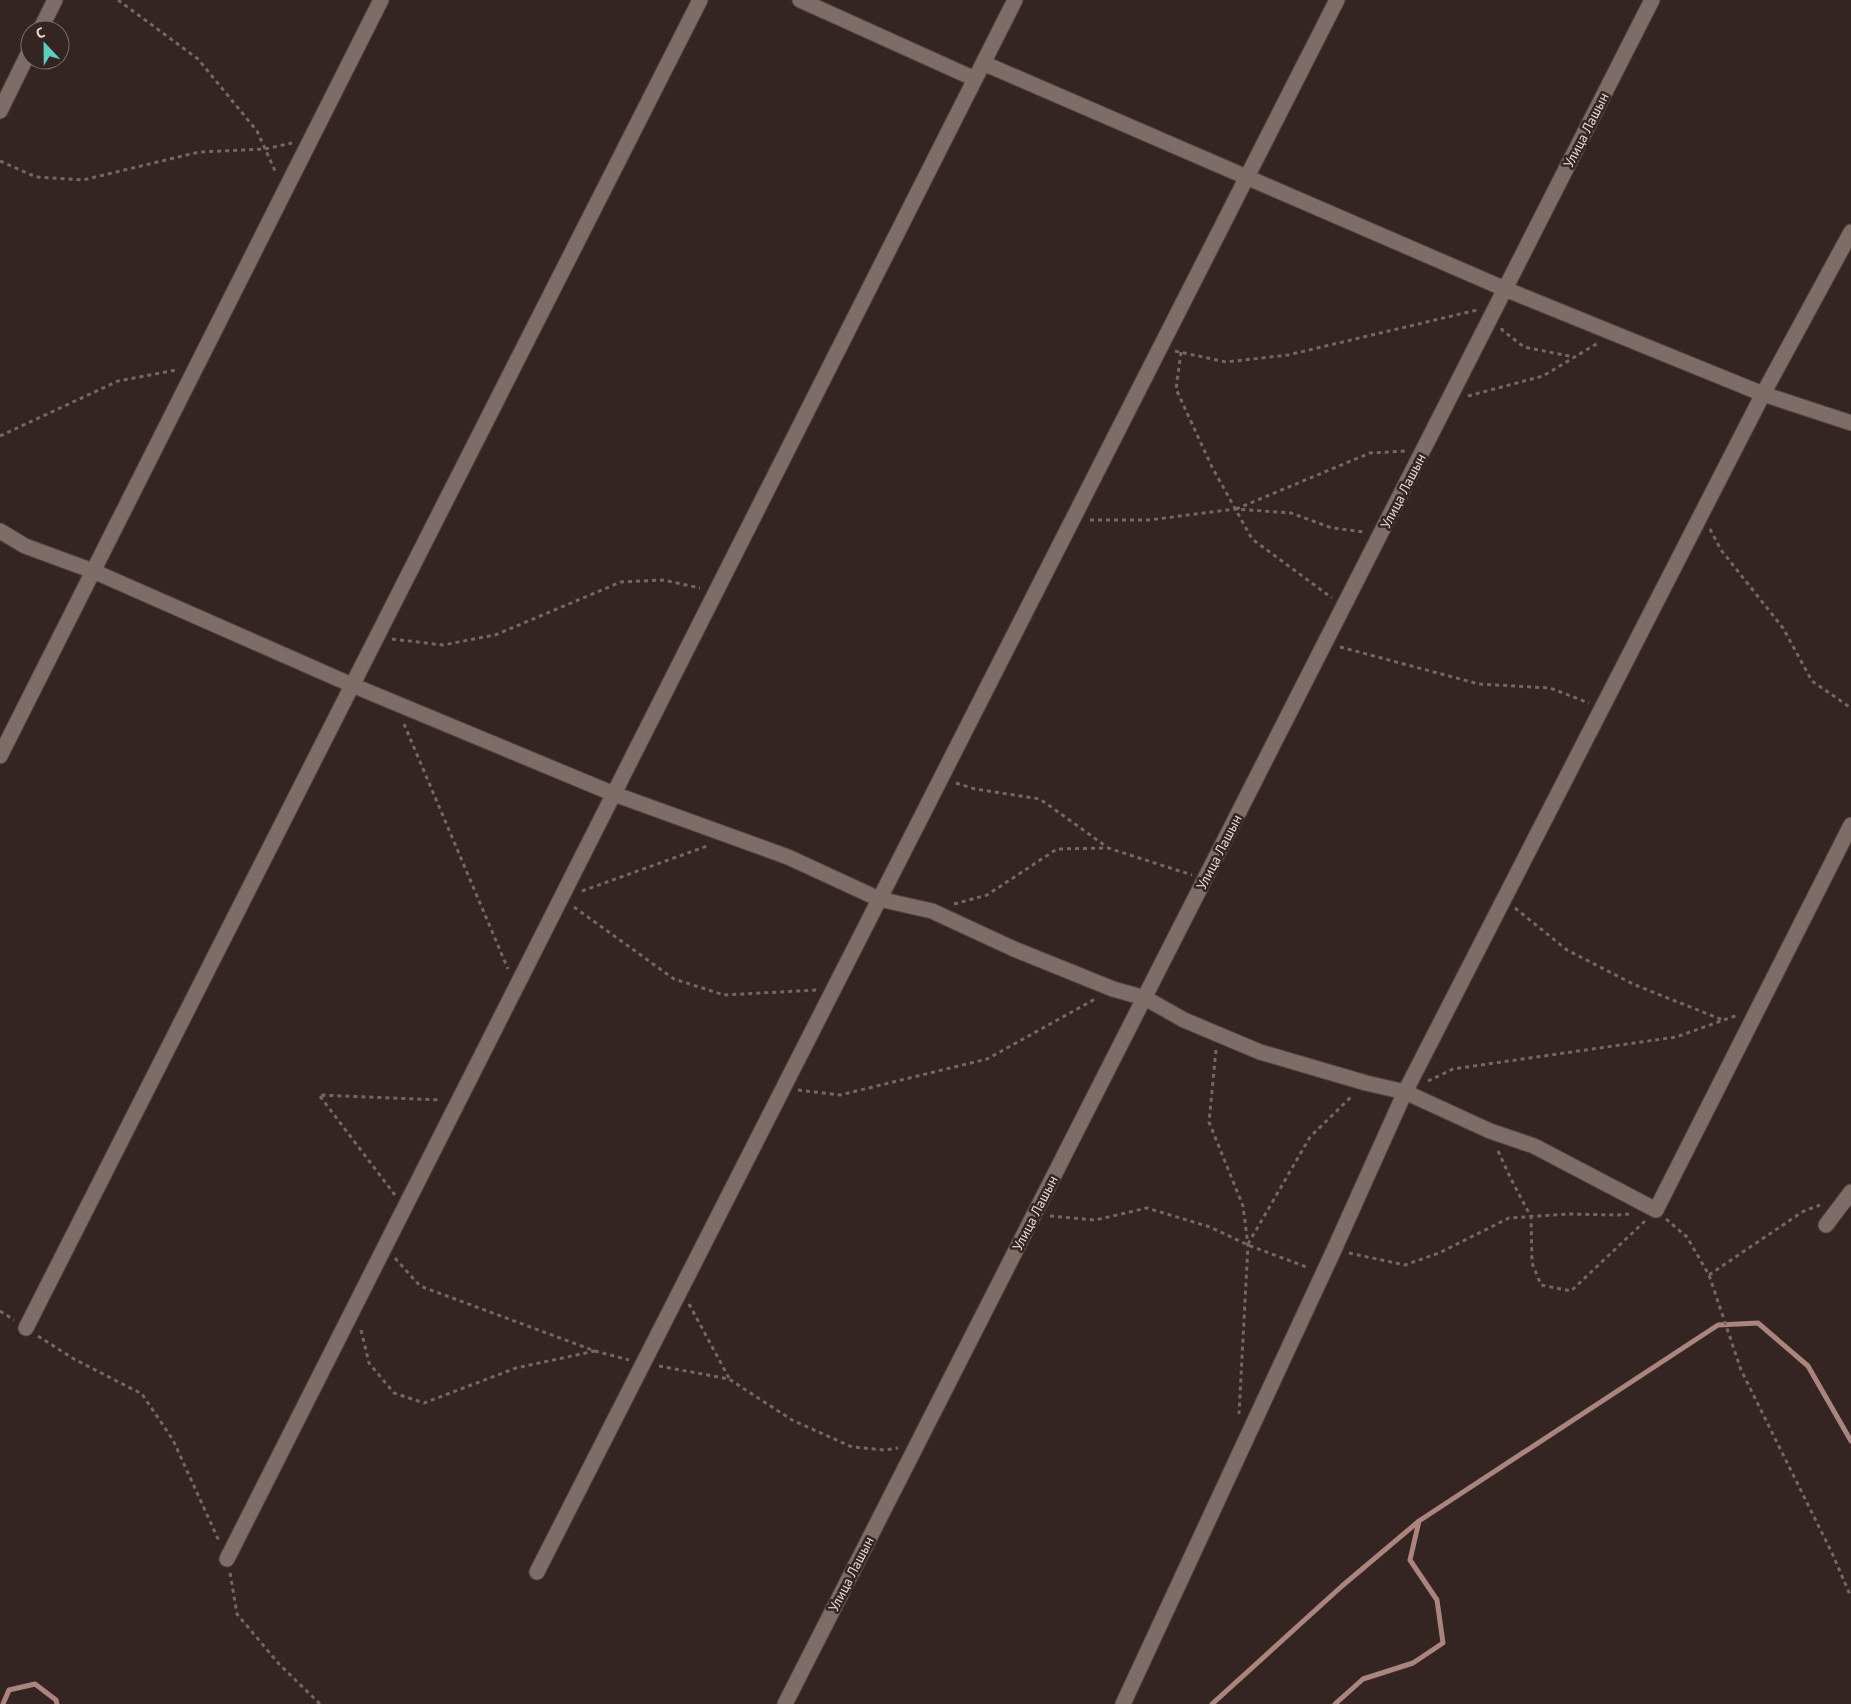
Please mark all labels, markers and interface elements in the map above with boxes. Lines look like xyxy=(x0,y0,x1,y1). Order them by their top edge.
north arrow xyxy=(20,20,70,70)
text: С xyxy=(33,23,47,43)
street label: Улица Лашын xyxy=(1559,89,1613,171)
street label: Улица Лашын xyxy=(1376,450,1430,532)
street label: Улица Лашын xyxy=(1192,811,1246,893)
street label: Улица Лашын xyxy=(1008,1172,1062,1254)
street label: Улица Лашын xyxy=(824,1533,878,1615)

